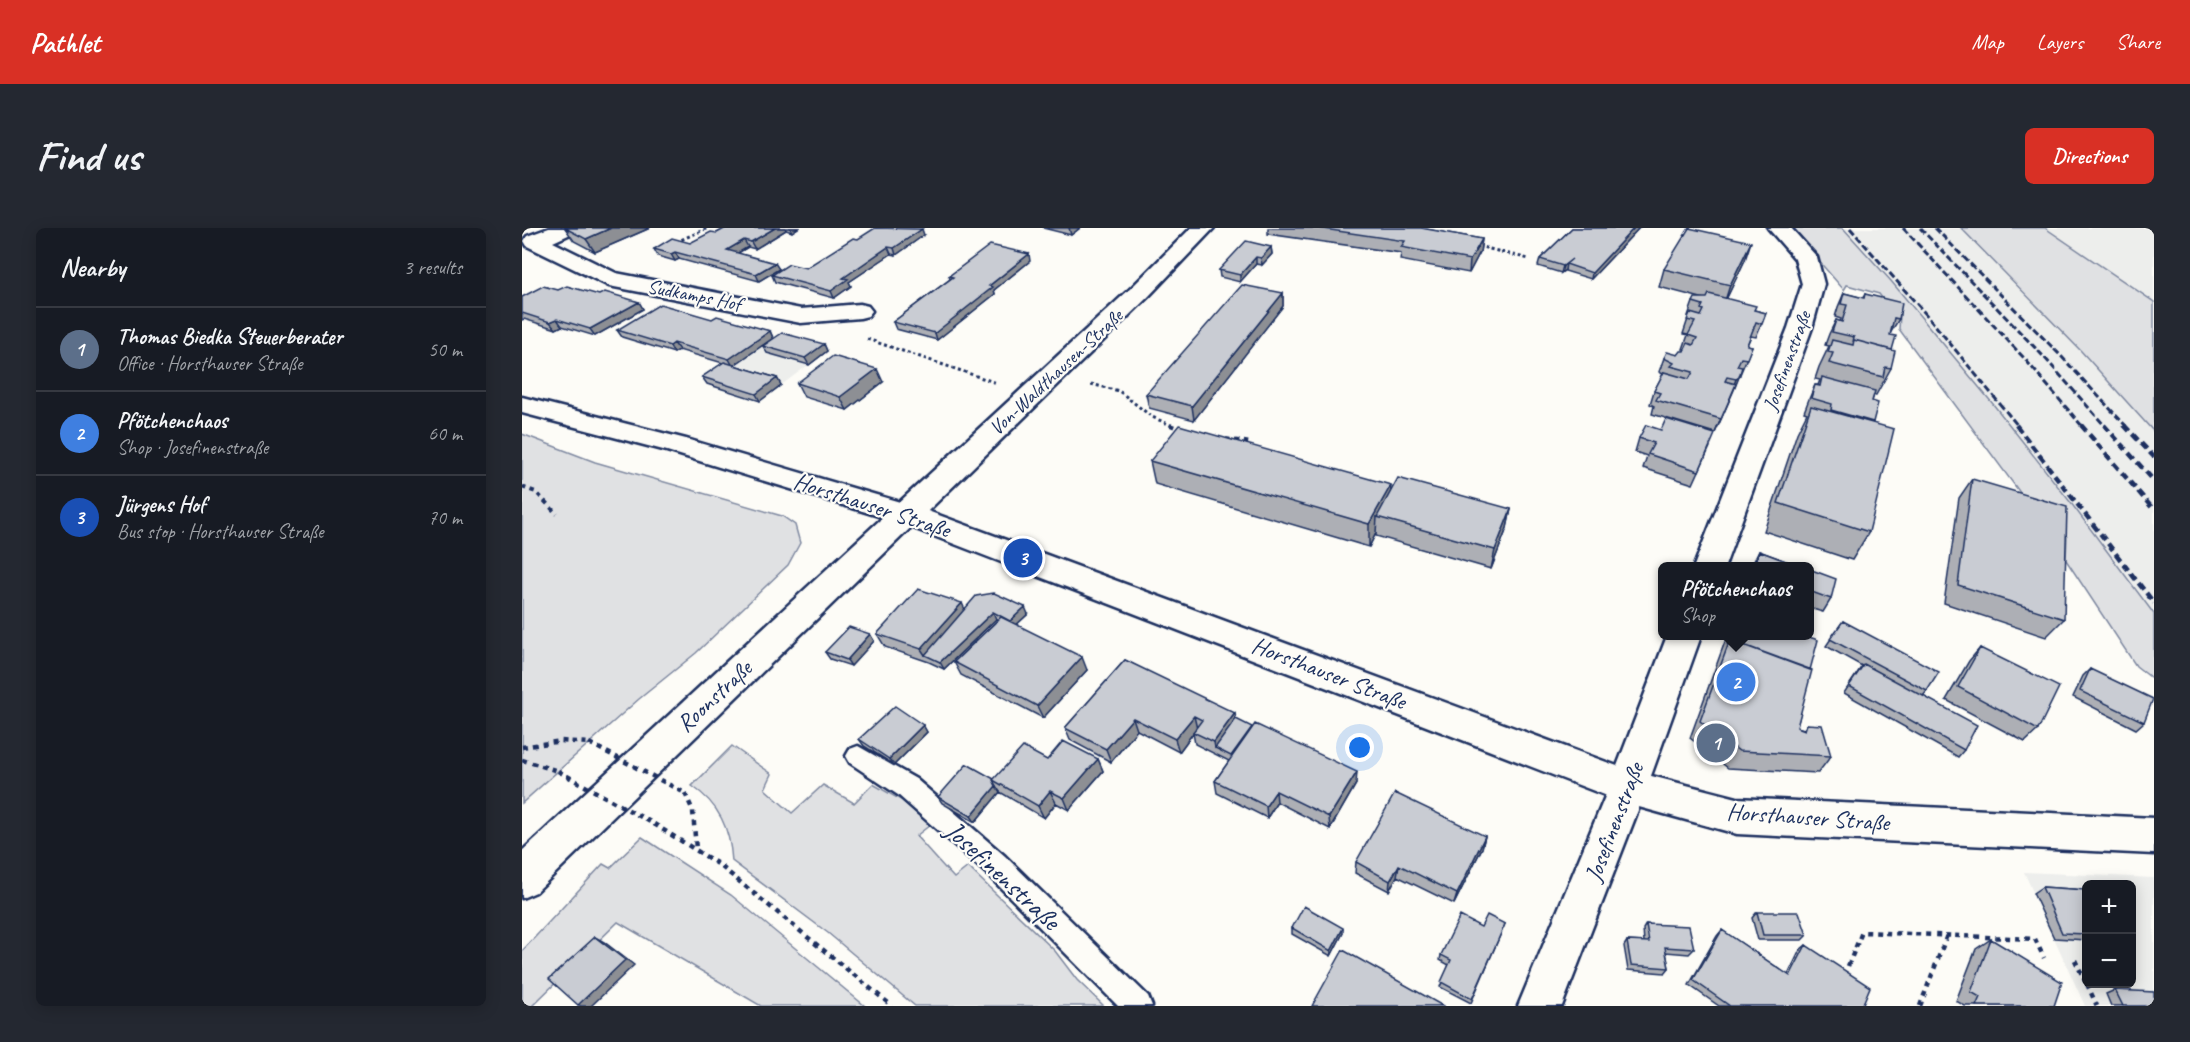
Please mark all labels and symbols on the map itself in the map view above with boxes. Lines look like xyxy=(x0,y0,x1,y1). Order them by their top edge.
street label: Sudkamps Hof xyxy=(645,274,748,317)
street label: Von-Waldthausen-Straße xyxy=(984,303,1129,440)
street label: Josefinenstraße xyxy=(1757,307,1817,415)
street label: Horsthauser Straße xyxy=(790,466,956,545)
pin: 3 xyxy=(1004,536,1042,580)
street label: Horsthauser Straße xyxy=(1248,630,1412,717)
street label: Roonstraße xyxy=(670,652,760,738)
pin: 2 xyxy=(1716,660,1756,704)
pin: 1 xyxy=(1696,720,1736,766)
your location xyxy=(1345,733,1374,762)
street label: Josefinenstraße xyxy=(1577,756,1651,886)
street label: Horsthauser Straße xyxy=(1726,796,1892,838)
street label: Josefinenstraße xyxy=(936,811,1069,939)

